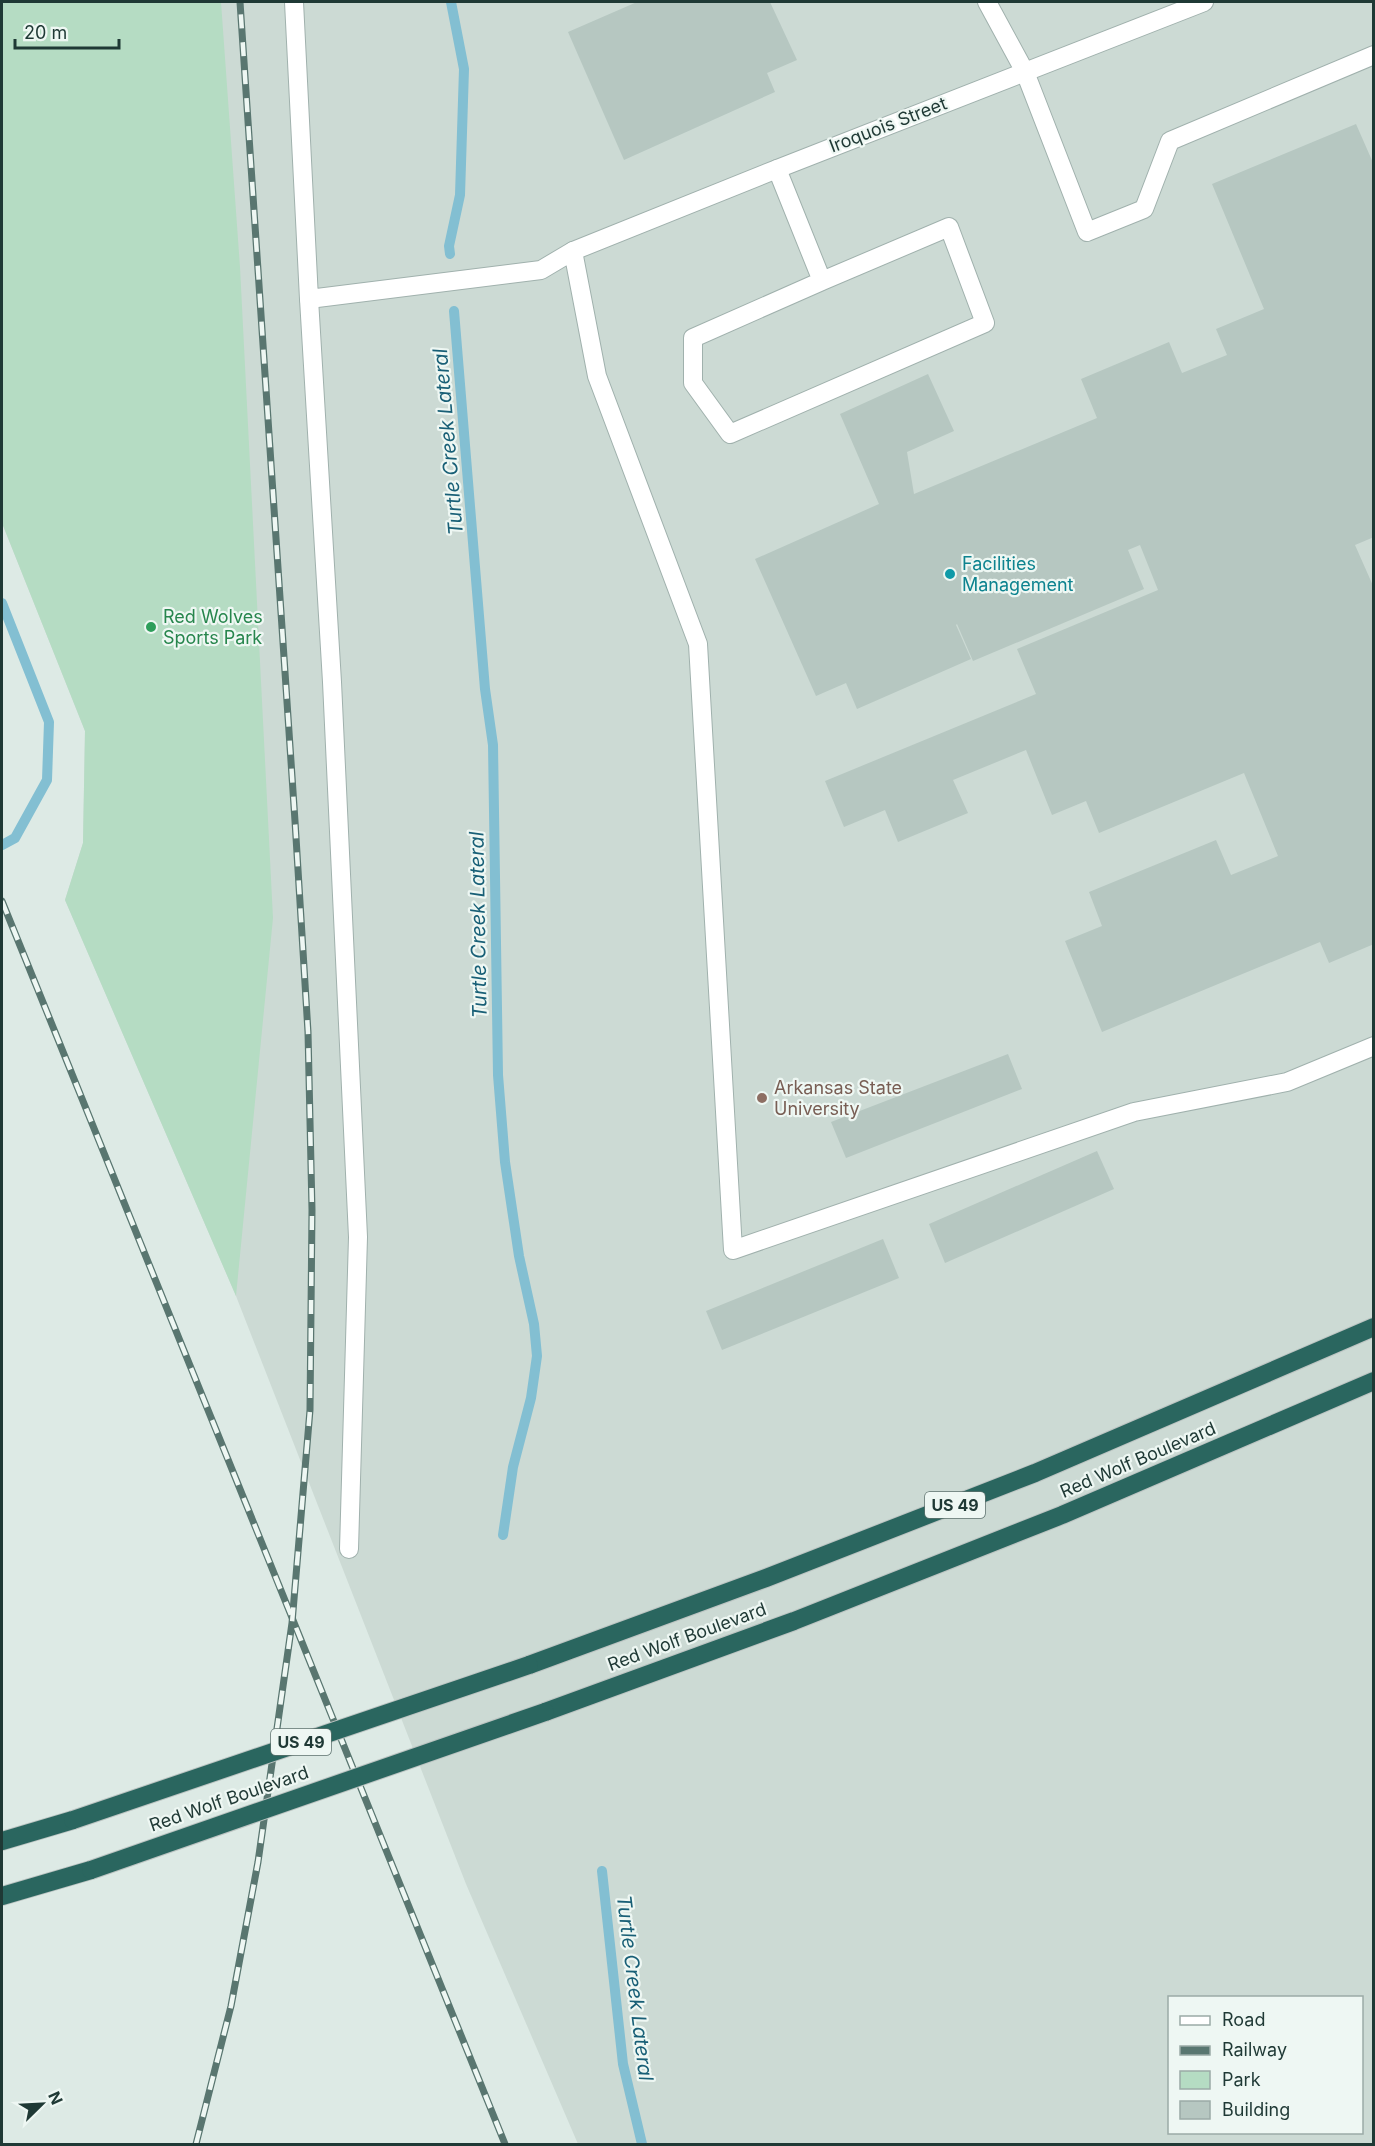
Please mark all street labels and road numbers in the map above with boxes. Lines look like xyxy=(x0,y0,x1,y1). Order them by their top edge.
street label: Iroquois Street xyxy=(826,92,950,157)
street label: Red Wolf Boulevard xyxy=(1057,1417,1219,1502)
road number: US 49 xyxy=(925,1492,985,1518)
street label: Red Wolf Boulevard xyxy=(605,1598,769,1675)
road number: US 49 xyxy=(271,1729,331,1755)
street label: Red Wolf Boulevard xyxy=(146,1761,311,1836)

